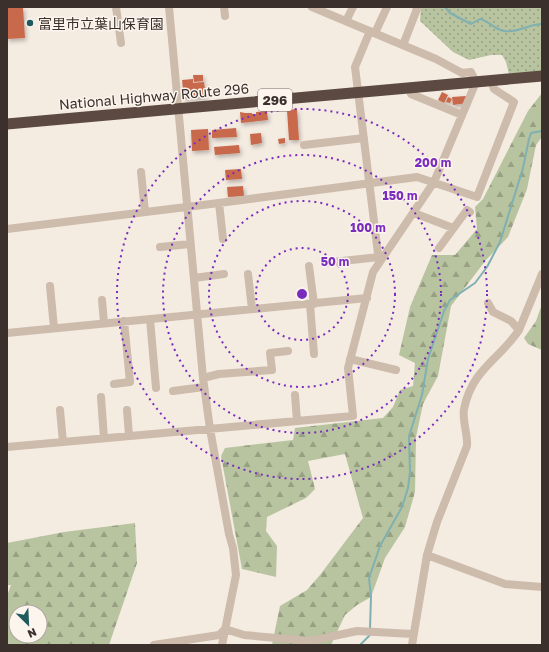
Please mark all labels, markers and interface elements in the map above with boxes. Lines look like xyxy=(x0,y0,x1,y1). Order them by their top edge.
place label: 富里市立葉山保育園 xyxy=(38,15,164,32)
marker: 富里市立葉山保育園 xyxy=(25,18,35,28)
street label: National Highway Route 296 xyxy=(58,79,250,113)
road number: 296 xyxy=(258,89,292,111)
text: 200 m xyxy=(415,155,451,170)
text: 150 m xyxy=(383,188,417,203)
text: 100 m xyxy=(350,220,386,235)
text: 50 m xyxy=(321,254,349,269)
centre of rings xyxy=(295,287,309,301)
north arrow xyxy=(8,604,48,644)
text: N xyxy=(26,626,39,641)

